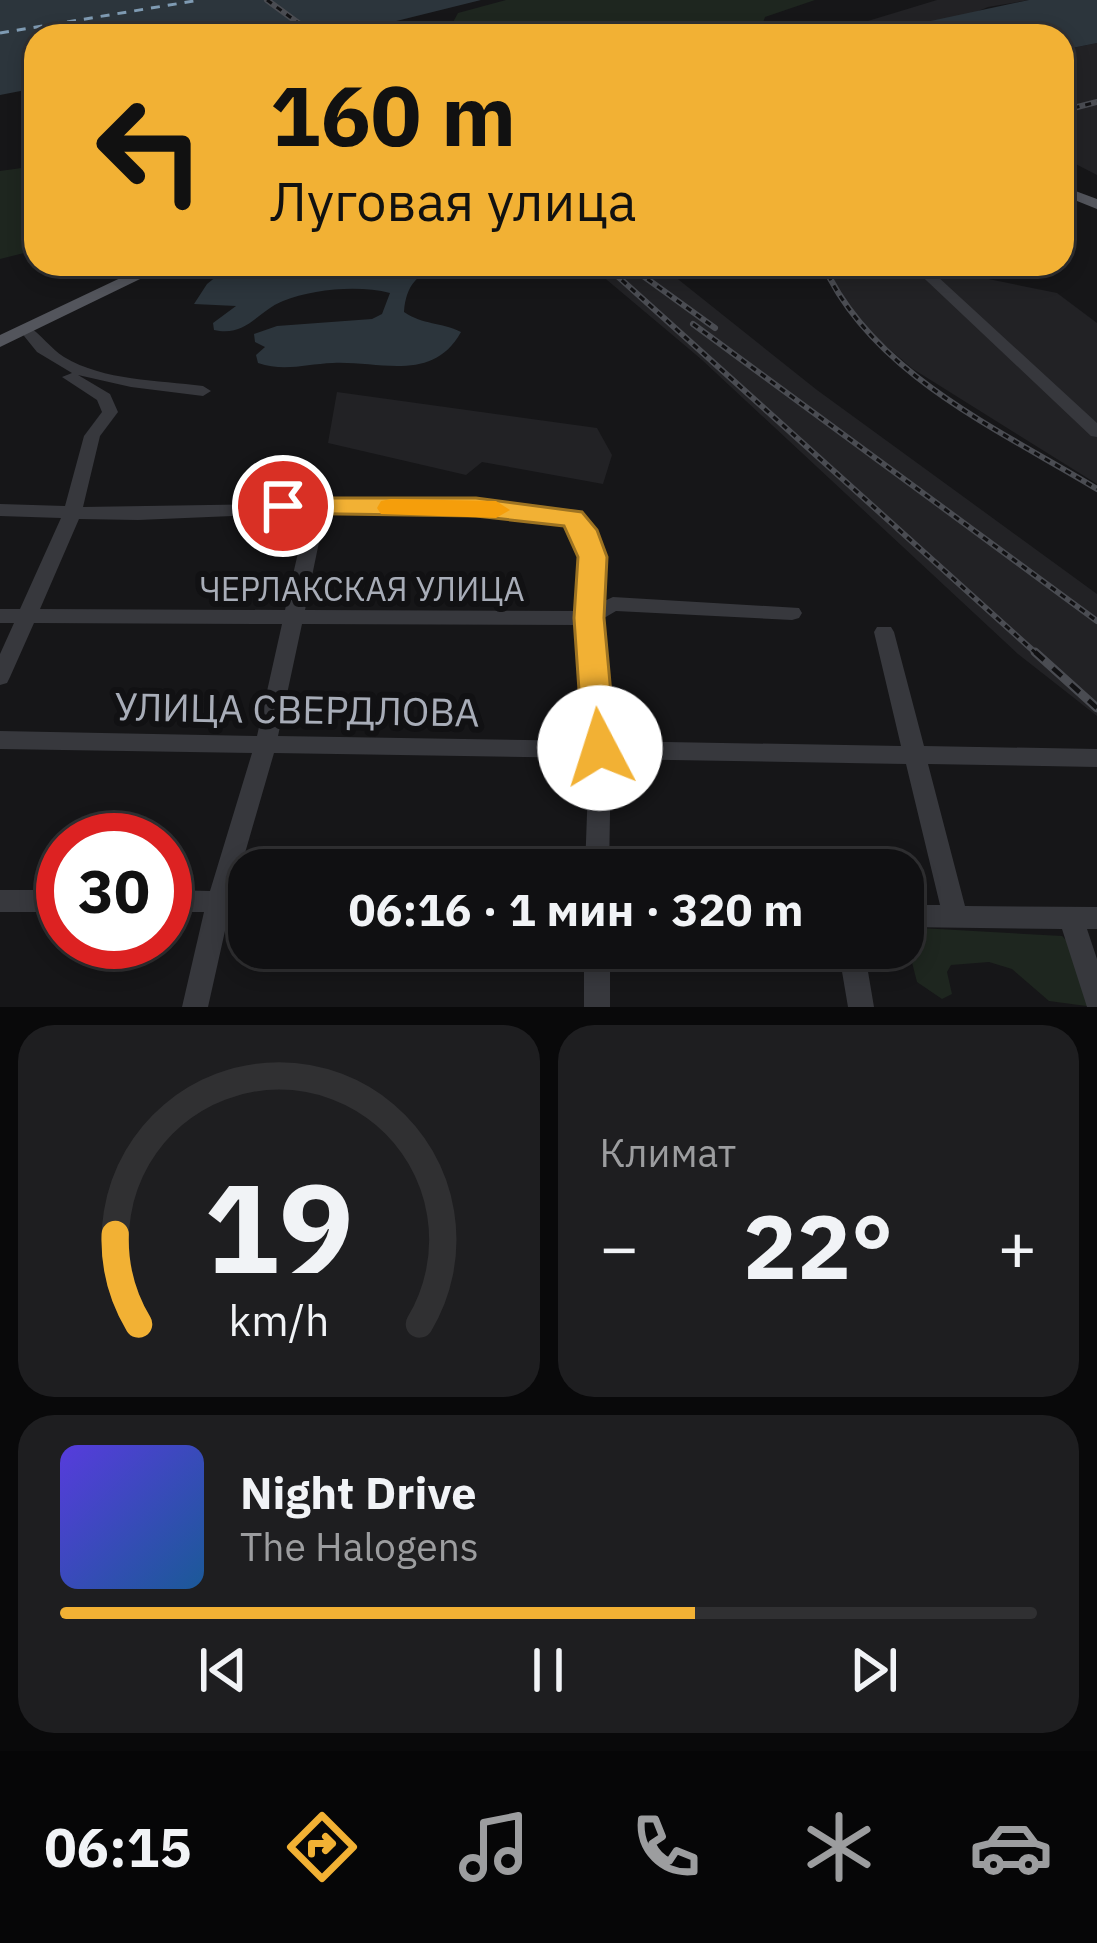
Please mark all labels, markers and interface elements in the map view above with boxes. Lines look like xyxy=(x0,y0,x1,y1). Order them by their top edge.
text: 160 m xyxy=(270,60,516,169)
icon: left xyxy=(72,72,228,228)
text: Луговая улица xyxy=(270,166,637,236)
pin xyxy=(232,455,334,557)
icon: arrive xyxy=(250,473,316,539)
street label: ЧЕРЛАКСКАЯ УЛИЦА xyxy=(199,567,525,610)
street label: УЛИЦА СВЕРДЛОВА xyxy=(114,680,480,738)
position arrow xyxy=(537,685,663,811)
speed limit sign: 30 xyxy=(36,813,192,969)
text: 06:16 · 1 мин · 320 m xyxy=(349,880,803,938)
text: Климат xyxy=(600,1127,736,1178)
text: 19 xyxy=(204,1145,354,1307)
text: 22° xyxy=(743,1187,893,1304)
text: − xyxy=(600,1203,639,1289)
text: + xyxy=(997,1203,1037,1289)
text: km/h xyxy=(228,1292,329,1348)
text: Night Drive xyxy=(240,1463,477,1521)
text: The Halogens xyxy=(240,1521,479,1572)
icon: previous xyxy=(190,1637,256,1703)
icon: pause xyxy=(515,1637,581,1703)
icon: next xyxy=(841,1637,907,1703)
icon: directions xyxy=(280,1805,364,1889)
icon: music xyxy=(452,1805,536,1889)
icon: phone xyxy=(624,1805,708,1889)
icon: climate xyxy=(797,1805,881,1889)
icon: car xyxy=(969,1805,1053,1889)
text: 06:15 xyxy=(44,1812,192,1882)

